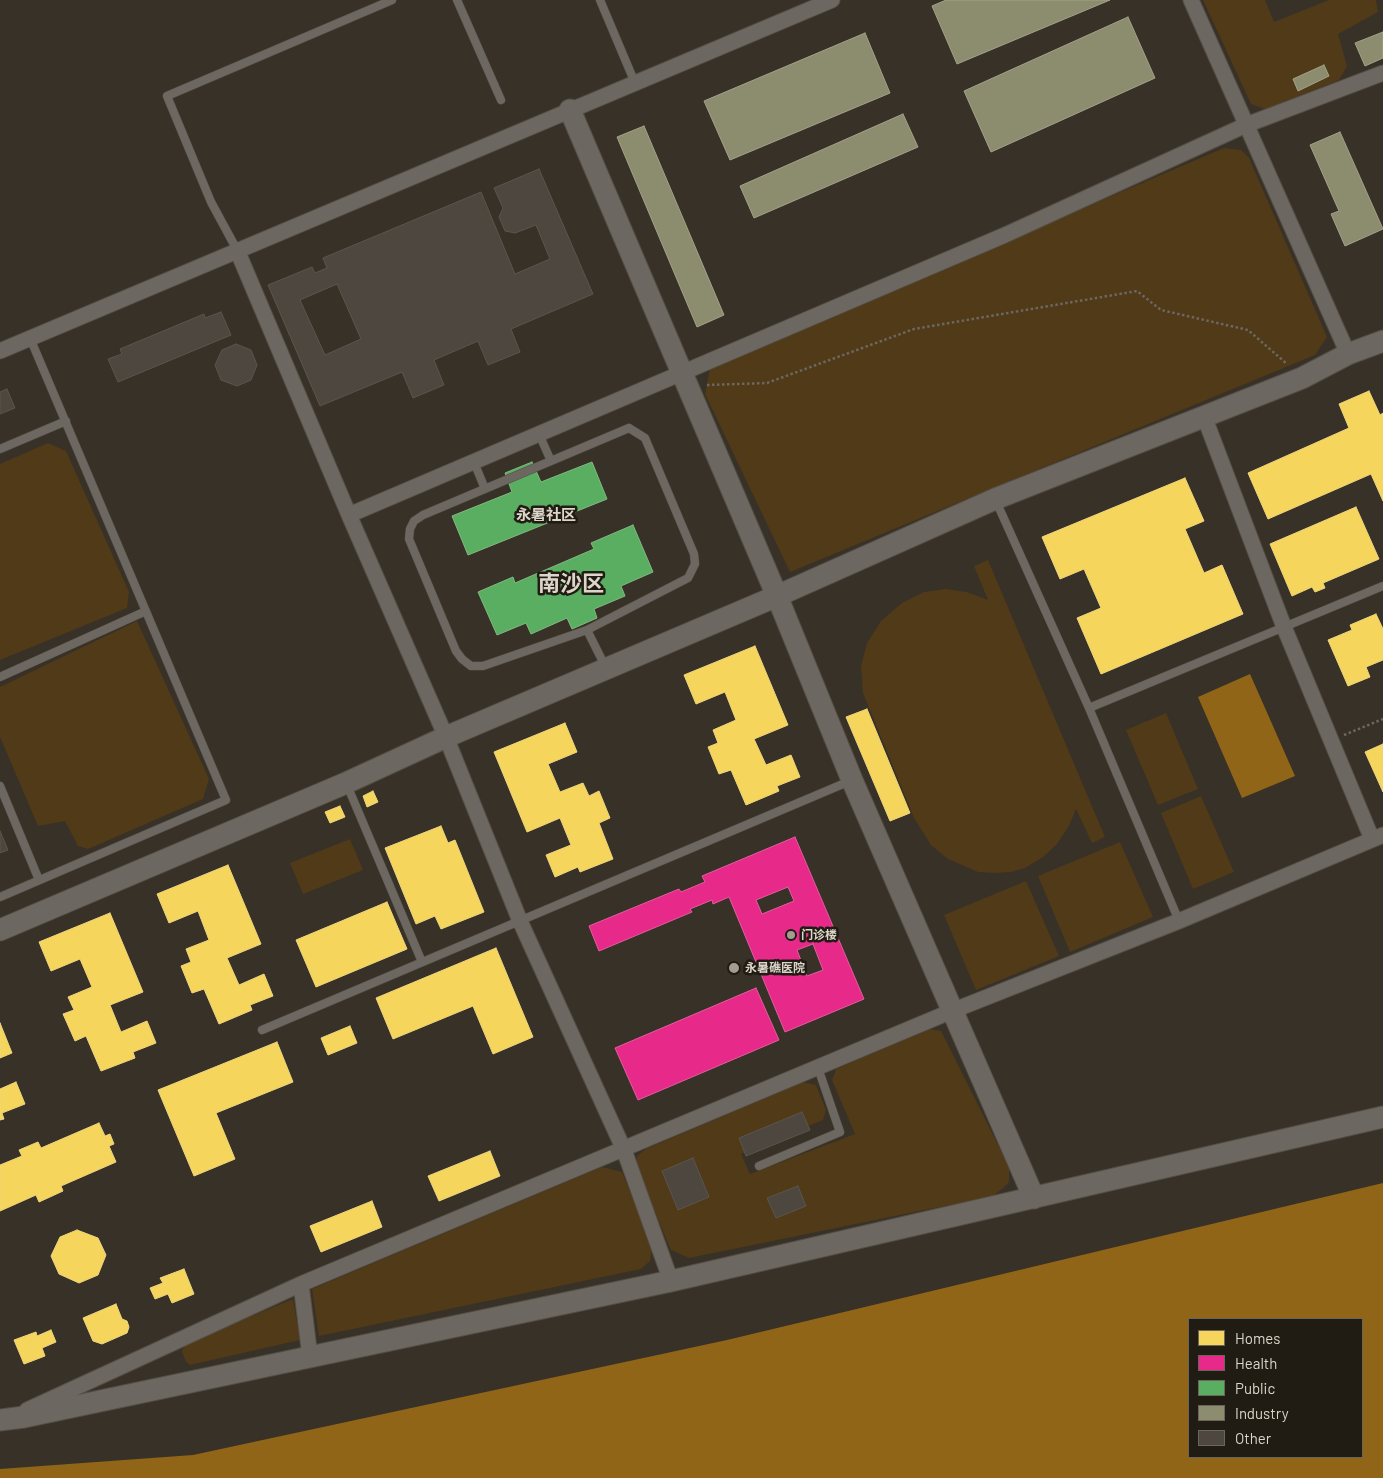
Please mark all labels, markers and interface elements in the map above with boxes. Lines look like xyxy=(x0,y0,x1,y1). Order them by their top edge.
district label: 永暑社区 xyxy=(516,506,576,524)
district label: 南沙区 xyxy=(538,571,604,597)
place label: 门诊楼 xyxy=(801,928,837,942)
marker: 门诊楼 xyxy=(785,929,797,941)
marker: 永暑礁医院 xyxy=(727,961,741,975)
place label: 永暑礁医院 xyxy=(745,961,805,975)
legend xyxy=(1188,1318,1363,1458)
text: Homes xyxy=(1235,1329,1280,1347)
text: Health xyxy=(1235,1354,1277,1372)
text: Public xyxy=(1235,1379,1275,1397)
text: Industry xyxy=(1235,1404,1289,1422)
text: Other xyxy=(1235,1429,1271,1447)

